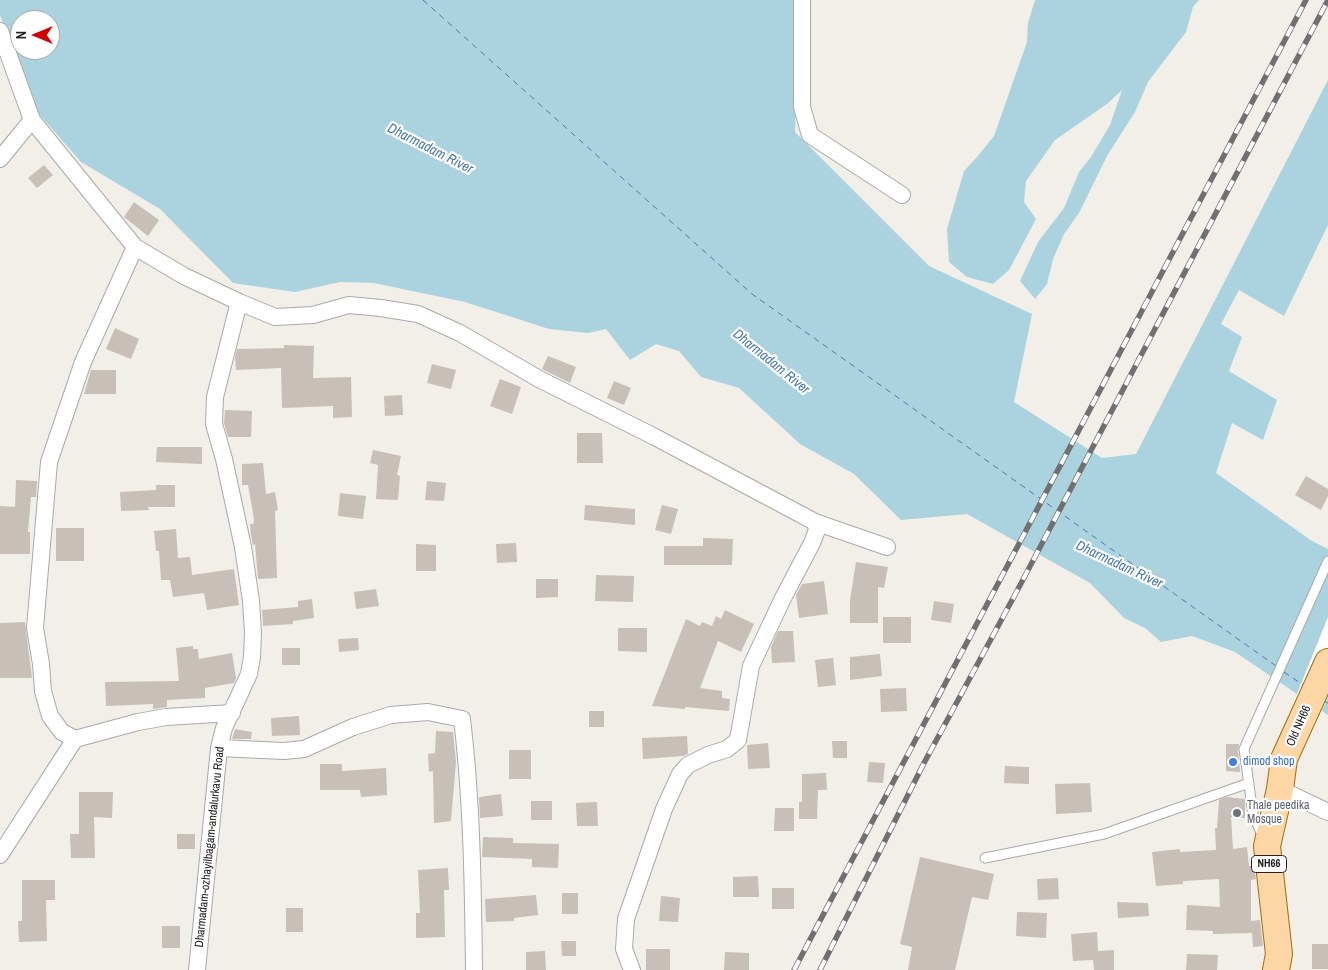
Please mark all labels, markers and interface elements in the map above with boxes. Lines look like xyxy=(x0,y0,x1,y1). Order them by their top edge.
north arrow xyxy=(10,10,60,60)
text: N xyxy=(12,31,30,39)
water label: Dharmadam River xyxy=(384,120,476,178)
water label: Dharmadam River xyxy=(729,326,813,398)
water label: Dharmadam River xyxy=(1073,538,1165,592)
street label: Old NH66 xyxy=(1284,703,1314,749)
street label: Dharmadam-ozhayilbagam-andalurkavu Road xyxy=(192,746,228,948)
place label: dimod shop xyxy=(1243,755,1294,769)
marker: dimod shop xyxy=(1227,756,1239,768)
place label: Thale peedika Mosque xyxy=(1247,799,1309,827)
marker: Thale peedika Mosque xyxy=(1231,807,1243,819)
road number: NH66 xyxy=(1252,856,1286,872)

